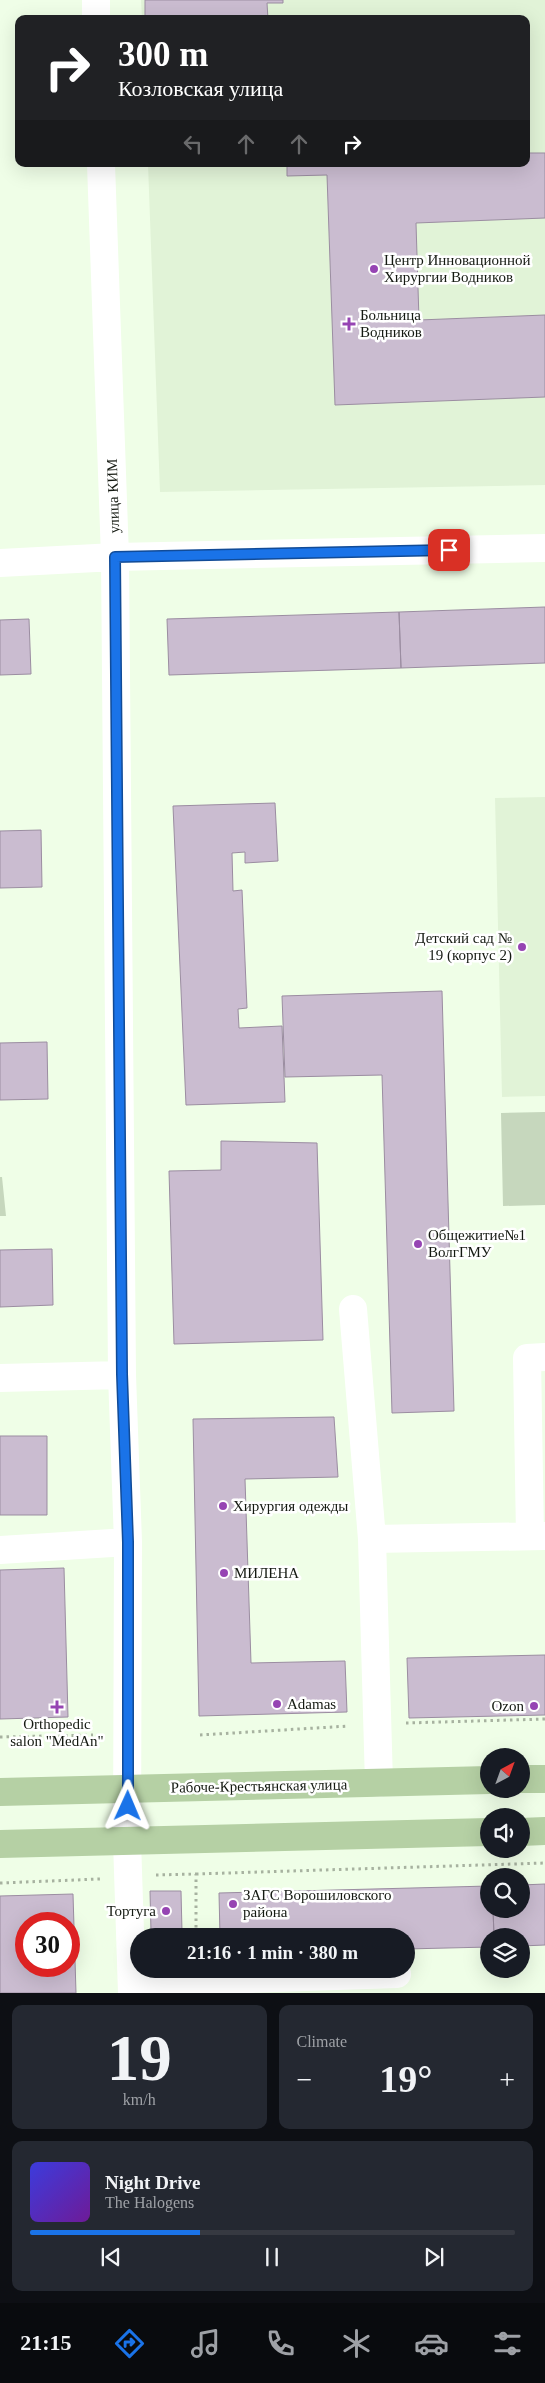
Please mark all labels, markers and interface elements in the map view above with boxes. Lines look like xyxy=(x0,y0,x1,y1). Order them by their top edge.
icon: right xyxy=(35,35,100,100)
text: 300 m xyxy=(118,35,208,74)
text: Козловская улица xyxy=(118,76,283,101)
icon: left xyxy=(179,130,207,158)
icon: ahead xyxy=(232,130,260,158)
icon: ahead xyxy=(285,130,313,158)
icon: right xyxy=(338,130,366,158)
place label: Центр Инновационной Хирургии Водников xyxy=(384,252,531,285)
marker: Центр Инновационной Хирургии Водников xyxy=(368,263,380,275)
place label: Больница Водников xyxy=(360,307,422,340)
marker: Больница Водников xyxy=(342,317,356,331)
street label: улица КИМ xyxy=(104,458,122,534)
pin xyxy=(428,529,470,571)
icon: arrive xyxy=(435,536,463,564)
place label: Детский сад № 19 (корпус 2) xyxy=(415,930,512,964)
marker: Детский сад № 19 (корпус 2) xyxy=(516,941,528,953)
place label: Общежитие№1 ВолгГМУ xyxy=(428,1227,526,1260)
marker: Общежитие№1 ВолгГМУ xyxy=(412,1238,424,1250)
place label: Хирургия одежды xyxy=(233,1498,348,1514)
marker: Хирургия одежды xyxy=(217,1500,229,1512)
place label: МИЛЕНА xyxy=(234,1565,299,1581)
marker: МИЛЕНА xyxy=(218,1567,230,1579)
place label: Adamas xyxy=(287,1696,336,1712)
marker: Adamas xyxy=(271,1698,283,1710)
place label: Ozon xyxy=(492,1698,524,1714)
marker: Ozon xyxy=(528,1700,540,1712)
marker: Orthopedic salon "MedAn" xyxy=(51,1701,63,1713)
place label: Orthopedic salon "MedAn" xyxy=(10,1716,104,1749)
north arrow xyxy=(480,1748,530,1798)
map controls xyxy=(480,1748,530,1978)
street label: Рабоче-Крестьянская улица xyxy=(171,1776,348,1796)
position arrow xyxy=(101,1779,153,1831)
button: sound xyxy=(480,1808,530,1858)
button: search xyxy=(480,1868,530,1918)
place label: ЗАГС Ворошиловского района xyxy=(243,1887,392,1920)
marker: ЗАГС Ворошиловского района xyxy=(227,1898,239,1910)
place label: Тортуга xyxy=(106,1903,156,1919)
marker: Тортуга xyxy=(160,1905,172,1917)
speed limit sign: 30 xyxy=(15,1912,80,1977)
button: layers xyxy=(480,1928,530,1978)
text: 21:16 · 1 min · 380 m xyxy=(187,1942,358,1963)
text: 19 xyxy=(107,2022,172,2094)
text: Climate xyxy=(297,2033,347,2050)
text: 19° xyxy=(379,2058,432,2100)
text: − xyxy=(297,2064,312,2095)
text: + xyxy=(499,2064,515,2095)
text: km/h xyxy=(123,2091,156,2108)
text: Night Drive xyxy=(105,2172,201,2193)
text: The Halogens xyxy=(105,2194,194,2211)
icon: previous xyxy=(97,2243,125,2271)
icon: pause xyxy=(258,2243,286,2271)
icon: next xyxy=(420,2243,448,2271)
icon: directions xyxy=(112,2326,147,2361)
icon: music xyxy=(188,2326,223,2361)
icon: phone xyxy=(263,2326,298,2361)
icon: climate xyxy=(339,2326,374,2361)
icon: car xyxy=(414,2326,449,2361)
icon: filters xyxy=(490,2326,525,2361)
text: 21:15 xyxy=(20,2330,72,2355)

